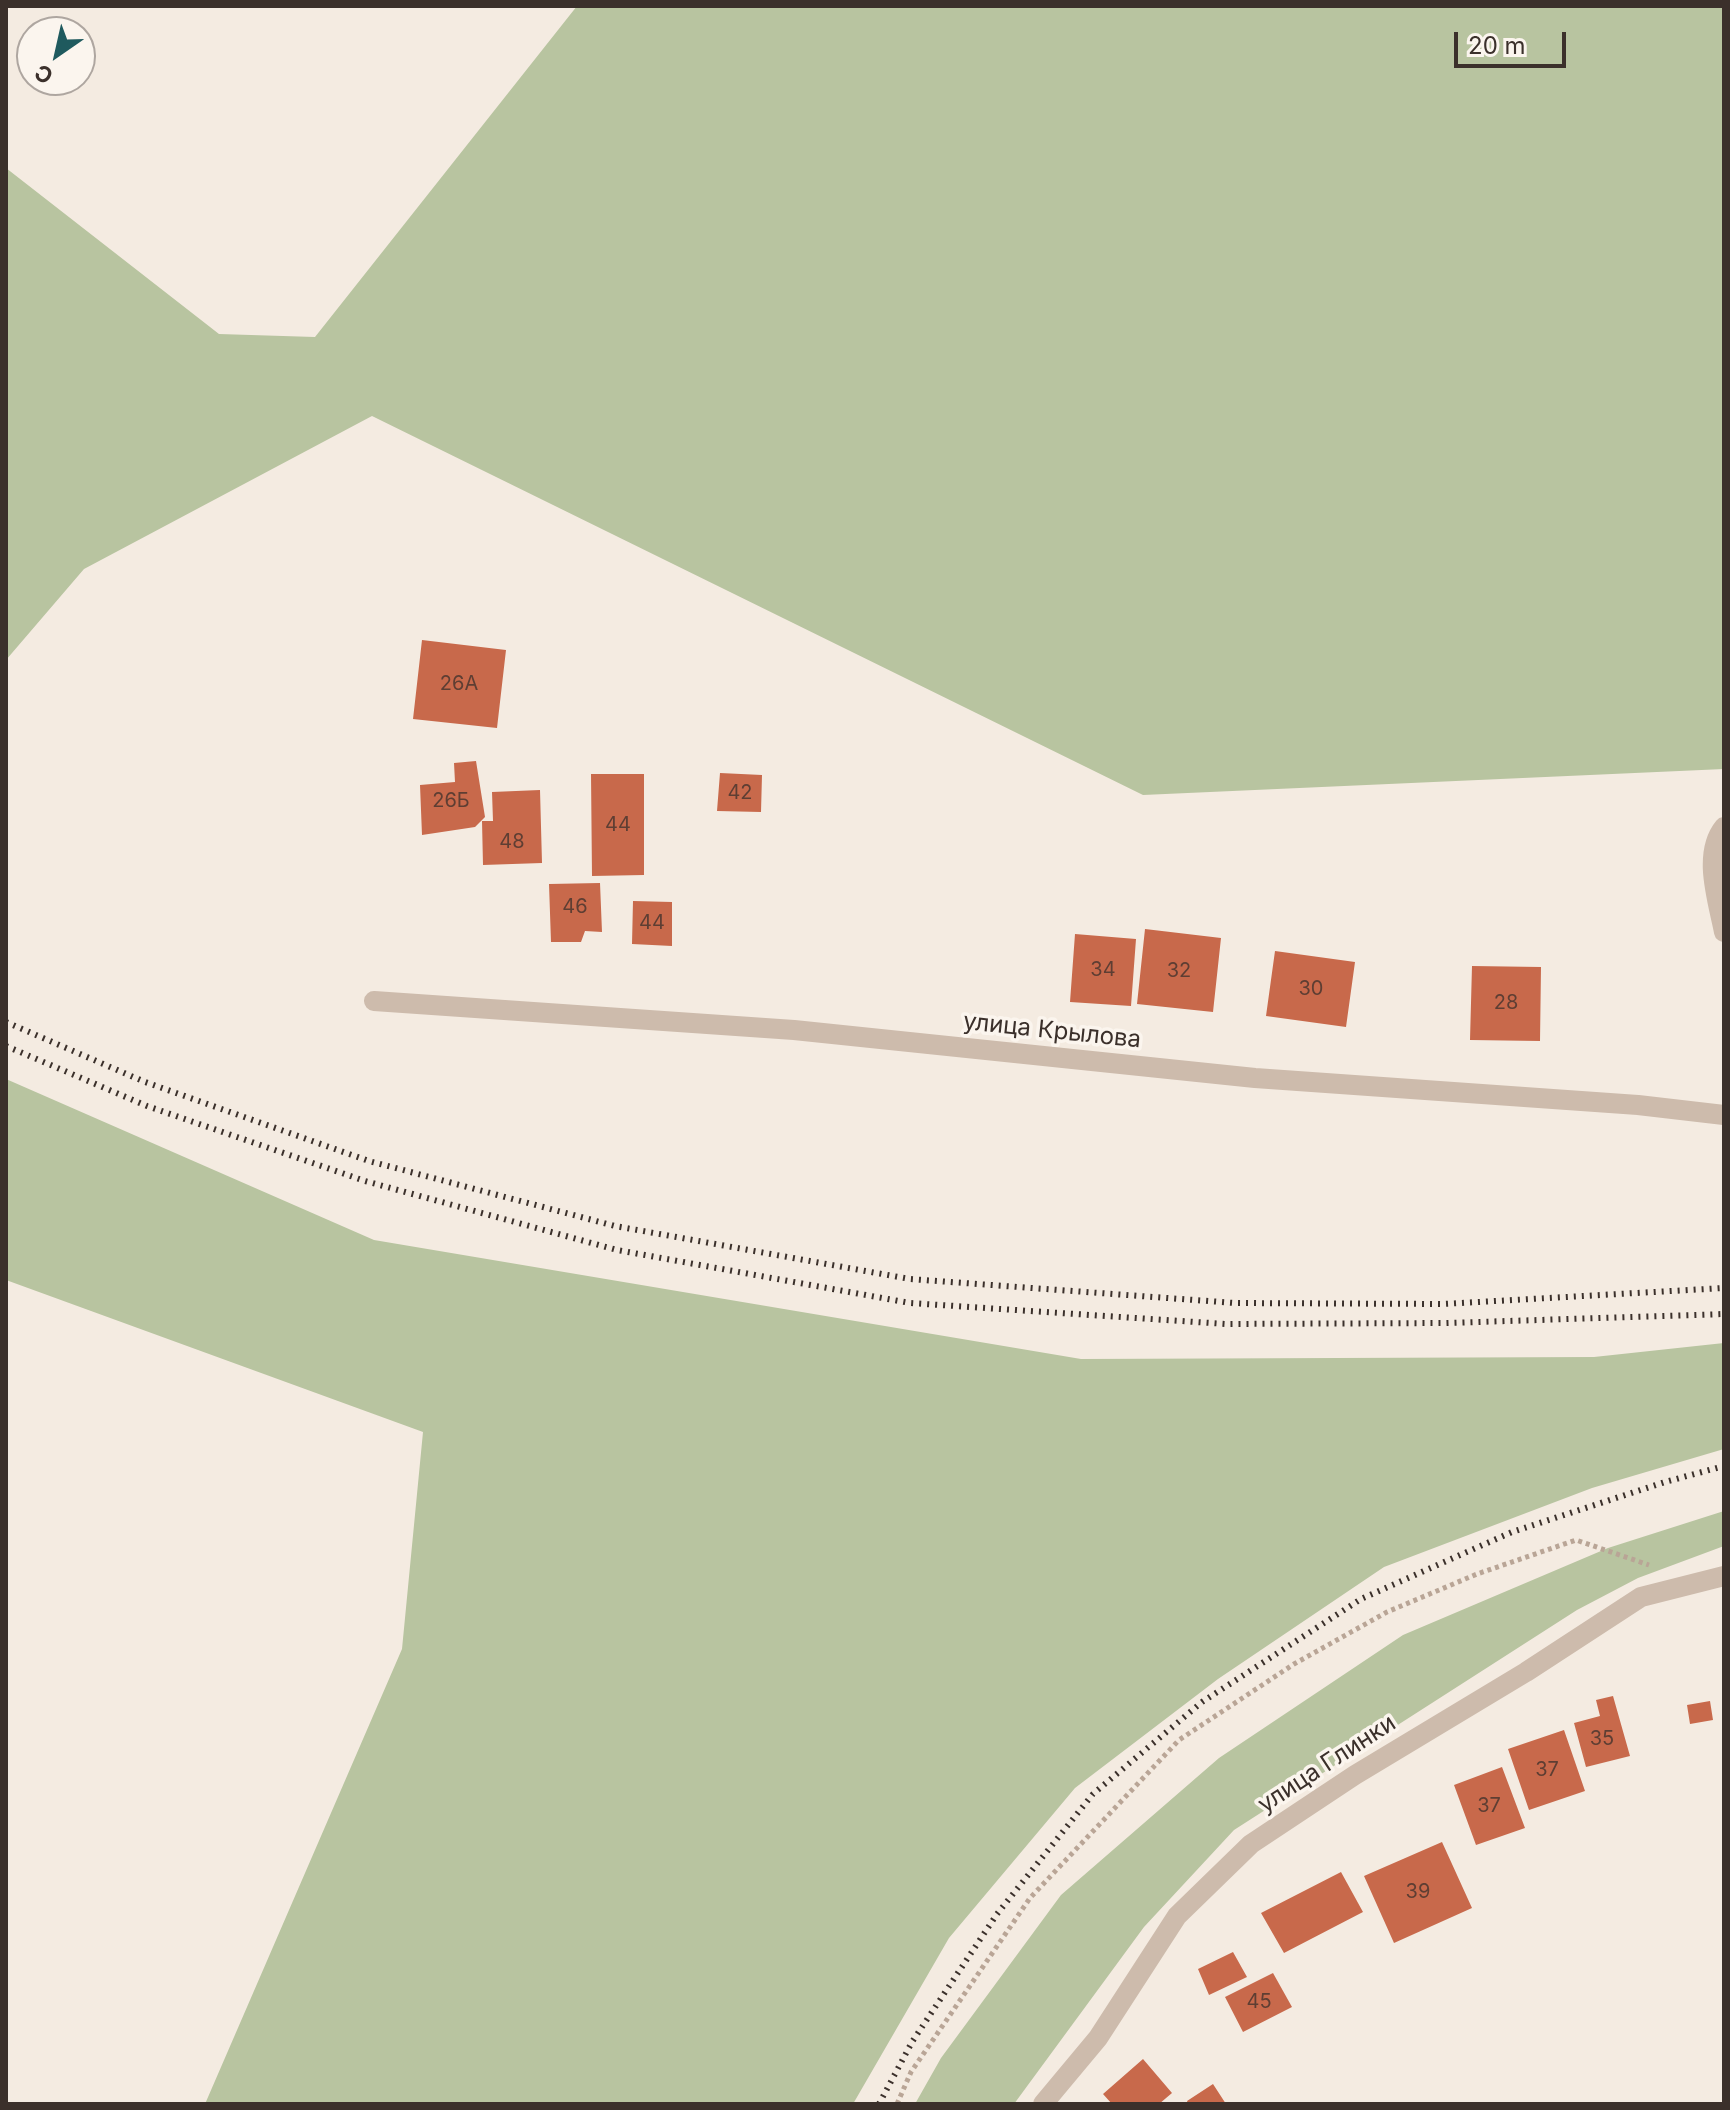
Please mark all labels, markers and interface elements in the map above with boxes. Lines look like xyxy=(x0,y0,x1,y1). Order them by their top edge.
north arrow xyxy=(16,16,96,96)
scale bar xyxy=(1458,16,1570,66)
text: 20 m xyxy=(1468,31,1526,60)
text: С xyxy=(30,59,58,90)
house number: 26А xyxy=(440,672,478,696)
house number: 42 xyxy=(727,781,753,805)
house number: 26Б xyxy=(432,789,470,813)
house number: 44 xyxy=(605,813,631,837)
house number: 48 xyxy=(499,830,525,854)
house number: 46 xyxy=(562,895,588,919)
house number: 44 xyxy=(639,911,665,935)
house number: 34 xyxy=(1090,958,1116,982)
house number: 32 xyxy=(1167,959,1191,983)
house number: 30 xyxy=(1299,977,1323,1001)
house number: 28 xyxy=(1494,991,1518,1015)
street label: улица Крылова xyxy=(962,1007,1142,1055)
street label: улица Глинки xyxy=(1253,1709,1401,1819)
house number: 35 xyxy=(1590,1727,1614,1751)
house number: 37 xyxy=(1535,1758,1559,1782)
house number: 37 xyxy=(1477,1794,1501,1818)
house number: 39 xyxy=(1406,1880,1430,1904)
house number: 45 xyxy=(1246,1990,1272,2014)

